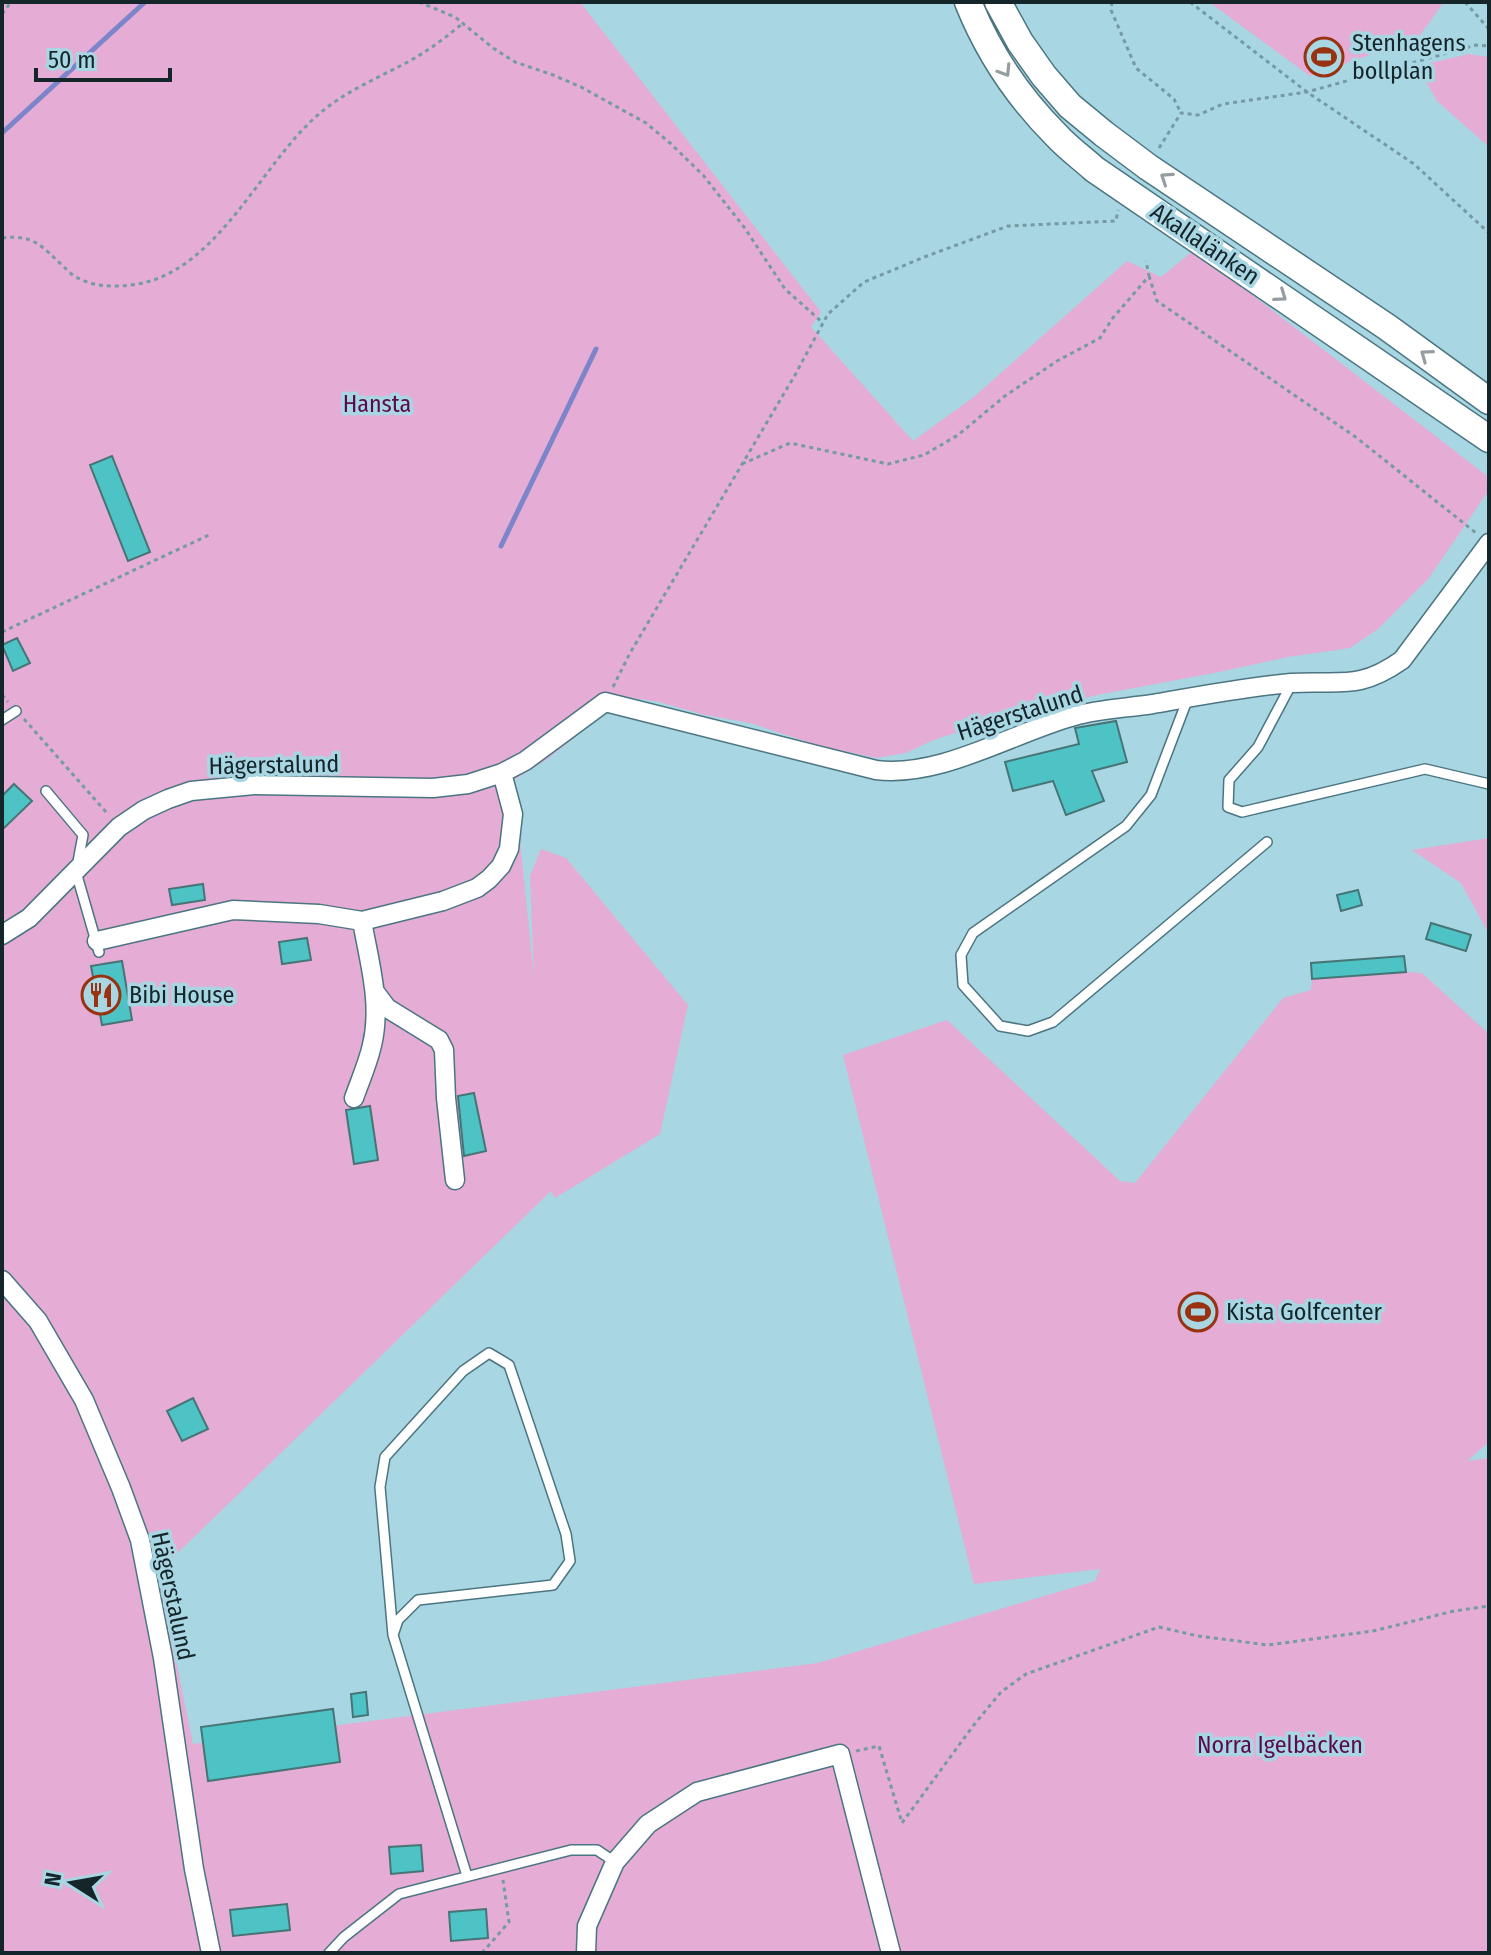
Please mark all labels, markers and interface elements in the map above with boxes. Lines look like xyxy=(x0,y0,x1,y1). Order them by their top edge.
place label: Stenhagens bollplan xyxy=(1352,29,1466,85)
scale bar xyxy=(36,32,170,82)
sports icon: Stenhagens bollplan xyxy=(1303,36,1345,78)
text: 50 m xyxy=(48,46,96,74)
one-way arrow xyxy=(995,62,1010,77)
one-way arrow xyxy=(1160,173,1174,188)
street label: Akallalänken xyxy=(1145,197,1265,291)
one-way arrow xyxy=(1272,286,1286,301)
one-way arrow xyxy=(1420,350,1434,365)
park label: Hansta xyxy=(343,390,411,418)
street label: Hägerstalund xyxy=(954,679,1086,747)
street label: Hägerstalund xyxy=(208,750,340,780)
restaurant icon: Bibi House xyxy=(80,974,122,1016)
place label: Bibi House xyxy=(129,981,234,1009)
sports icon: Kista Golfcenter xyxy=(1177,1291,1219,1333)
place label: Kista Golfcenter xyxy=(1226,1298,1383,1326)
street label: Hägerstalund xyxy=(146,1529,200,1663)
park label: Norra Igelbäcken xyxy=(1197,1731,1363,1759)
north arrow xyxy=(32,1843,112,1923)
text: N xyxy=(38,1870,67,1888)

